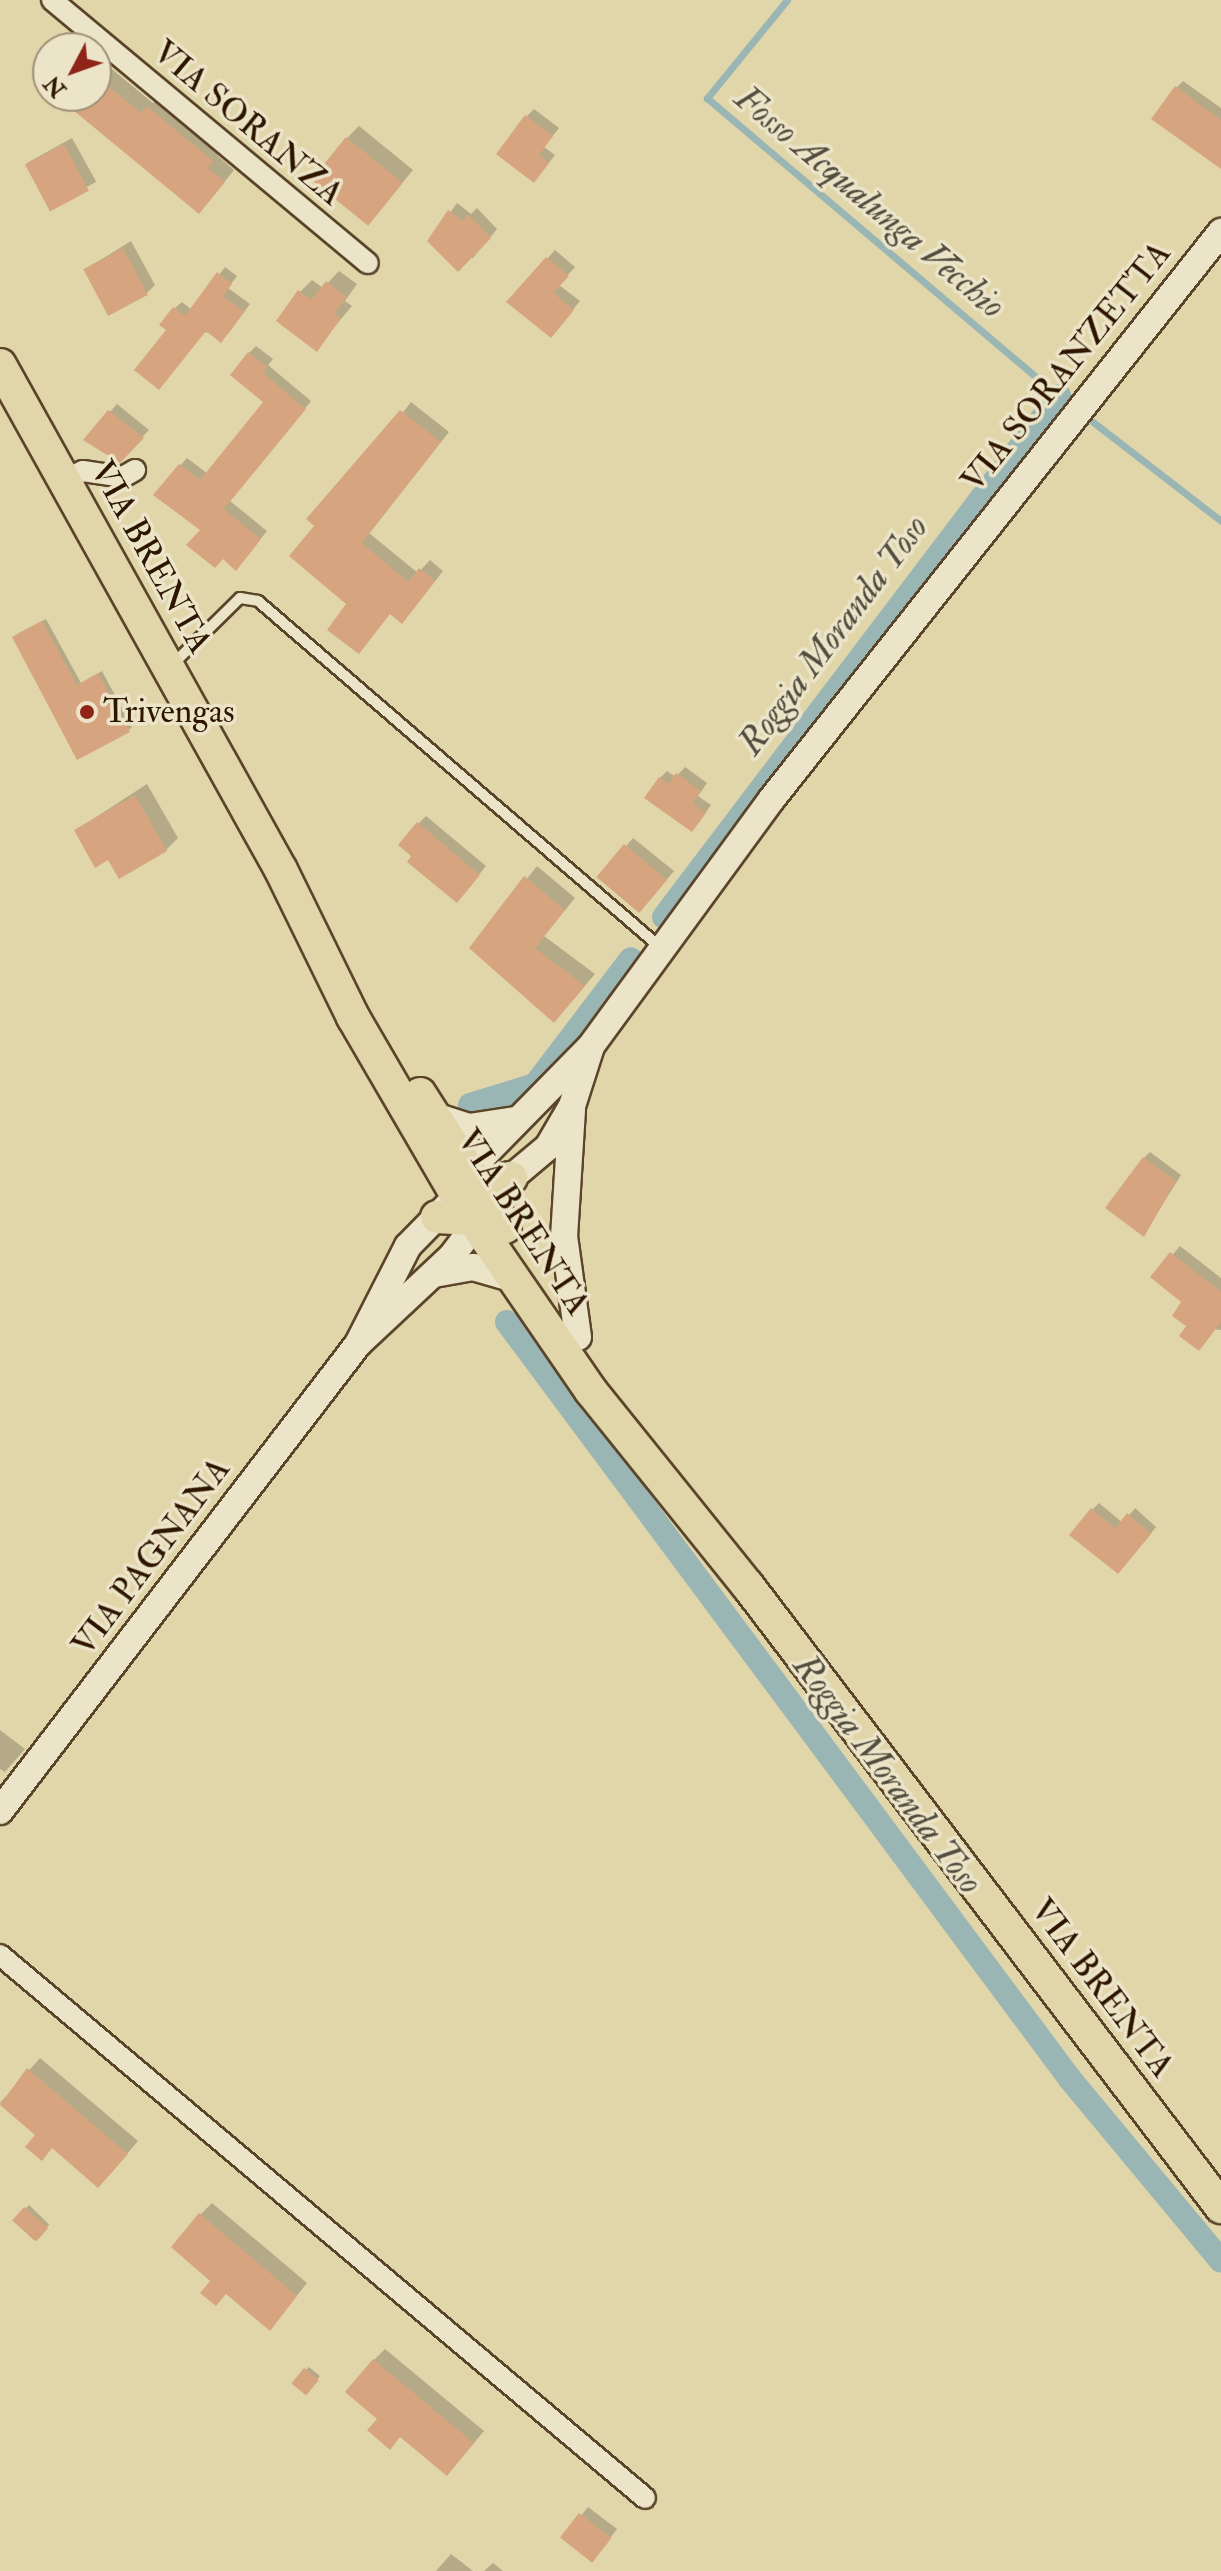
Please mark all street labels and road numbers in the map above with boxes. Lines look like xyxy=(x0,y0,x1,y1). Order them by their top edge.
street label: VIA SORANZA xyxy=(144,31,352,215)
street label: VIA SORANZETTA xyxy=(952,233,1180,501)
street label: VIA BRENTA xyxy=(81,454,221,660)
street label: VIA BRENTA xyxy=(448,1121,598,1323)
street label: VIA PAGNANA xyxy=(63,1450,239,1664)
street label: VIA BRENTA xyxy=(1021,1890,1183,2086)

